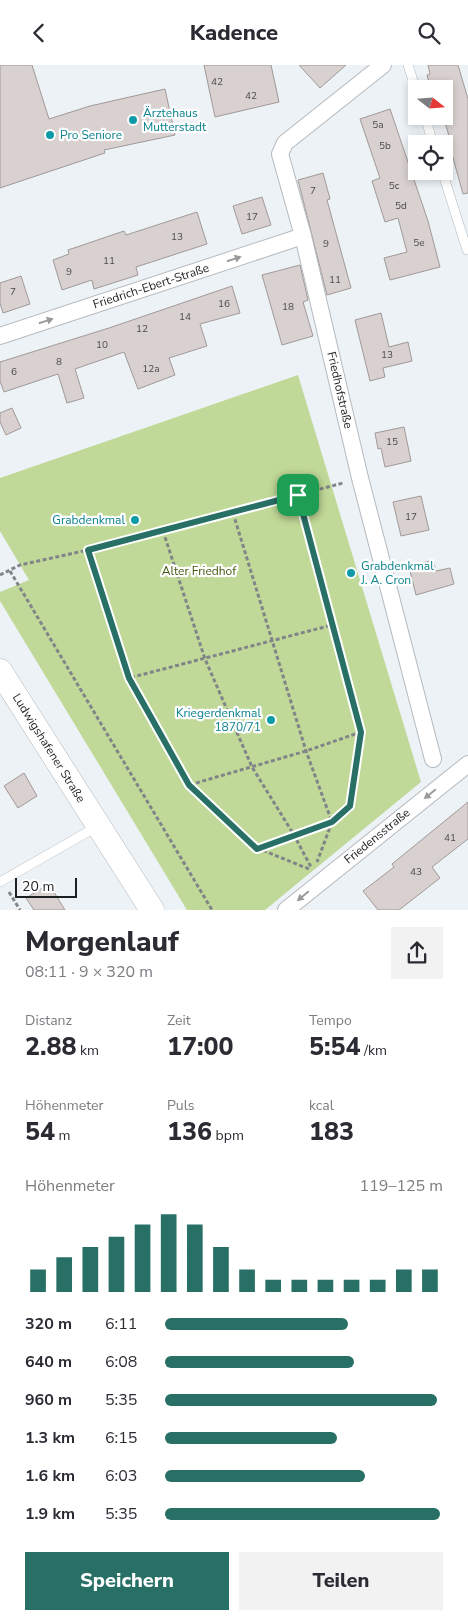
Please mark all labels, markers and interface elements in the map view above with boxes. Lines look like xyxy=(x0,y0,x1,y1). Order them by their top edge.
text: Kadence xyxy=(190,18,278,48)
icon: back xyxy=(25,19,53,47)
icon: search xyxy=(415,19,443,47)
house number: 42 xyxy=(211,75,223,89)
north arrow xyxy=(408,80,452,125)
map controls xyxy=(408,80,453,180)
house number: 42 xyxy=(245,89,257,103)
place label: Ärztehaus Mutterstadt xyxy=(143,105,207,135)
marker: Ärztehaus Mutterstadt xyxy=(127,114,139,126)
house number: 5a xyxy=(372,118,384,132)
place label: Pro Seniore xyxy=(60,127,122,143)
marker: Pro Seniore xyxy=(44,129,56,141)
button: locate xyxy=(408,135,453,180)
house number: 5b xyxy=(379,139,391,153)
house number: 5c xyxy=(389,179,400,193)
house number: 7 xyxy=(310,184,316,198)
house number: 5d xyxy=(395,199,407,213)
house number: 17 xyxy=(246,210,258,224)
house number: 13 xyxy=(171,230,183,244)
house number: 5e xyxy=(413,236,425,250)
house number: 9 xyxy=(323,237,329,251)
house number: 11 xyxy=(103,254,115,268)
one-way arrow xyxy=(226,254,241,262)
street label: Friedrich-Ebert-Straße xyxy=(91,260,211,312)
house number: 9 xyxy=(66,265,72,279)
house number: 11 xyxy=(329,273,341,287)
house number: 7 xyxy=(10,285,16,299)
house number: 16 xyxy=(218,297,230,311)
house number: 18 xyxy=(282,300,294,314)
house number: 14 xyxy=(179,310,191,324)
one-way arrow xyxy=(39,317,54,324)
house number: 12 xyxy=(136,322,148,336)
house number: 10 xyxy=(96,338,108,352)
house number: 13 xyxy=(381,348,393,362)
street label: Friedhofstraße xyxy=(323,350,357,430)
house number: 8 xyxy=(56,355,62,369)
house number: 12a xyxy=(142,362,160,376)
house number: 6 xyxy=(11,365,17,379)
house number: 15 xyxy=(386,435,398,449)
pin xyxy=(277,474,319,516)
icon: arrive xyxy=(284,481,312,509)
house number: 17 xyxy=(405,510,417,524)
place label: Grabdenkmal xyxy=(52,512,125,528)
marker: Grabdenkmal xyxy=(129,514,141,526)
place label: Grabdenkmal J. A. Cron xyxy=(360,558,434,588)
park label: Alter Friedhof xyxy=(162,563,237,579)
marker: Grabdenkmal J. A. Cron xyxy=(345,567,357,579)
street label: Ludwigshafener Straße xyxy=(9,690,89,806)
place label: Kriegerdenkmal 1870/71 xyxy=(176,705,261,735)
marker: Kriegerdenkmal 1870/71 xyxy=(265,714,277,726)
one-way arrow xyxy=(423,788,436,799)
street label: Friedensstraße xyxy=(341,805,413,867)
house number: 41 xyxy=(444,831,456,845)
house number: 43 xyxy=(410,865,422,879)
scale bar xyxy=(15,875,78,898)
text: 20 m xyxy=(22,877,54,896)
one-way arrow xyxy=(297,890,310,901)
text: Morgenlauf xyxy=(25,923,179,961)
button: share xyxy=(391,927,443,979)
text: 08:11 · 9 × 320 m xyxy=(25,961,153,983)
text: Distanz xyxy=(25,1011,72,1030)
text: Zeit xyxy=(167,1011,191,1030)
text: Tempo xyxy=(309,1011,352,1030)
text: 2.88 xyxy=(25,1030,77,1064)
text: 17:00 xyxy=(167,1030,234,1064)
text: 5:54 xyxy=(309,1030,361,1064)
text: km xyxy=(77,1041,99,1060)
text: /km xyxy=(361,1041,387,1060)
text: Höhenmeter xyxy=(25,1096,104,1115)
text: Puls xyxy=(167,1096,194,1115)
text: kcal xyxy=(309,1096,334,1115)
text: 54 xyxy=(25,1115,55,1149)
text: 136 xyxy=(167,1115,212,1149)
text: 183 xyxy=(309,1115,354,1149)
text: m xyxy=(55,1126,71,1145)
text: bpm xyxy=(212,1126,244,1145)
text: Höhenmeter xyxy=(25,1175,115,1197)
text: 119–125 m xyxy=(360,1175,443,1197)
text: 320 m xyxy=(25,1313,72,1335)
text: 6:11 xyxy=(105,1313,137,1335)
text: 640 m xyxy=(25,1351,72,1373)
text: 6:08 xyxy=(105,1351,137,1373)
text: 960 m xyxy=(25,1389,72,1411)
text: 5:35 xyxy=(105,1389,137,1411)
text: 1.3 km xyxy=(25,1427,75,1449)
text: 6:15 xyxy=(105,1427,137,1449)
text: 1.6 km xyxy=(25,1465,75,1487)
text: 6:03 xyxy=(105,1465,137,1487)
text: 1.9 km xyxy=(25,1503,75,1525)
text: 5:35 xyxy=(105,1503,137,1525)
button: Speichern xyxy=(25,1552,229,1610)
button: Teilen xyxy=(239,1552,443,1610)

